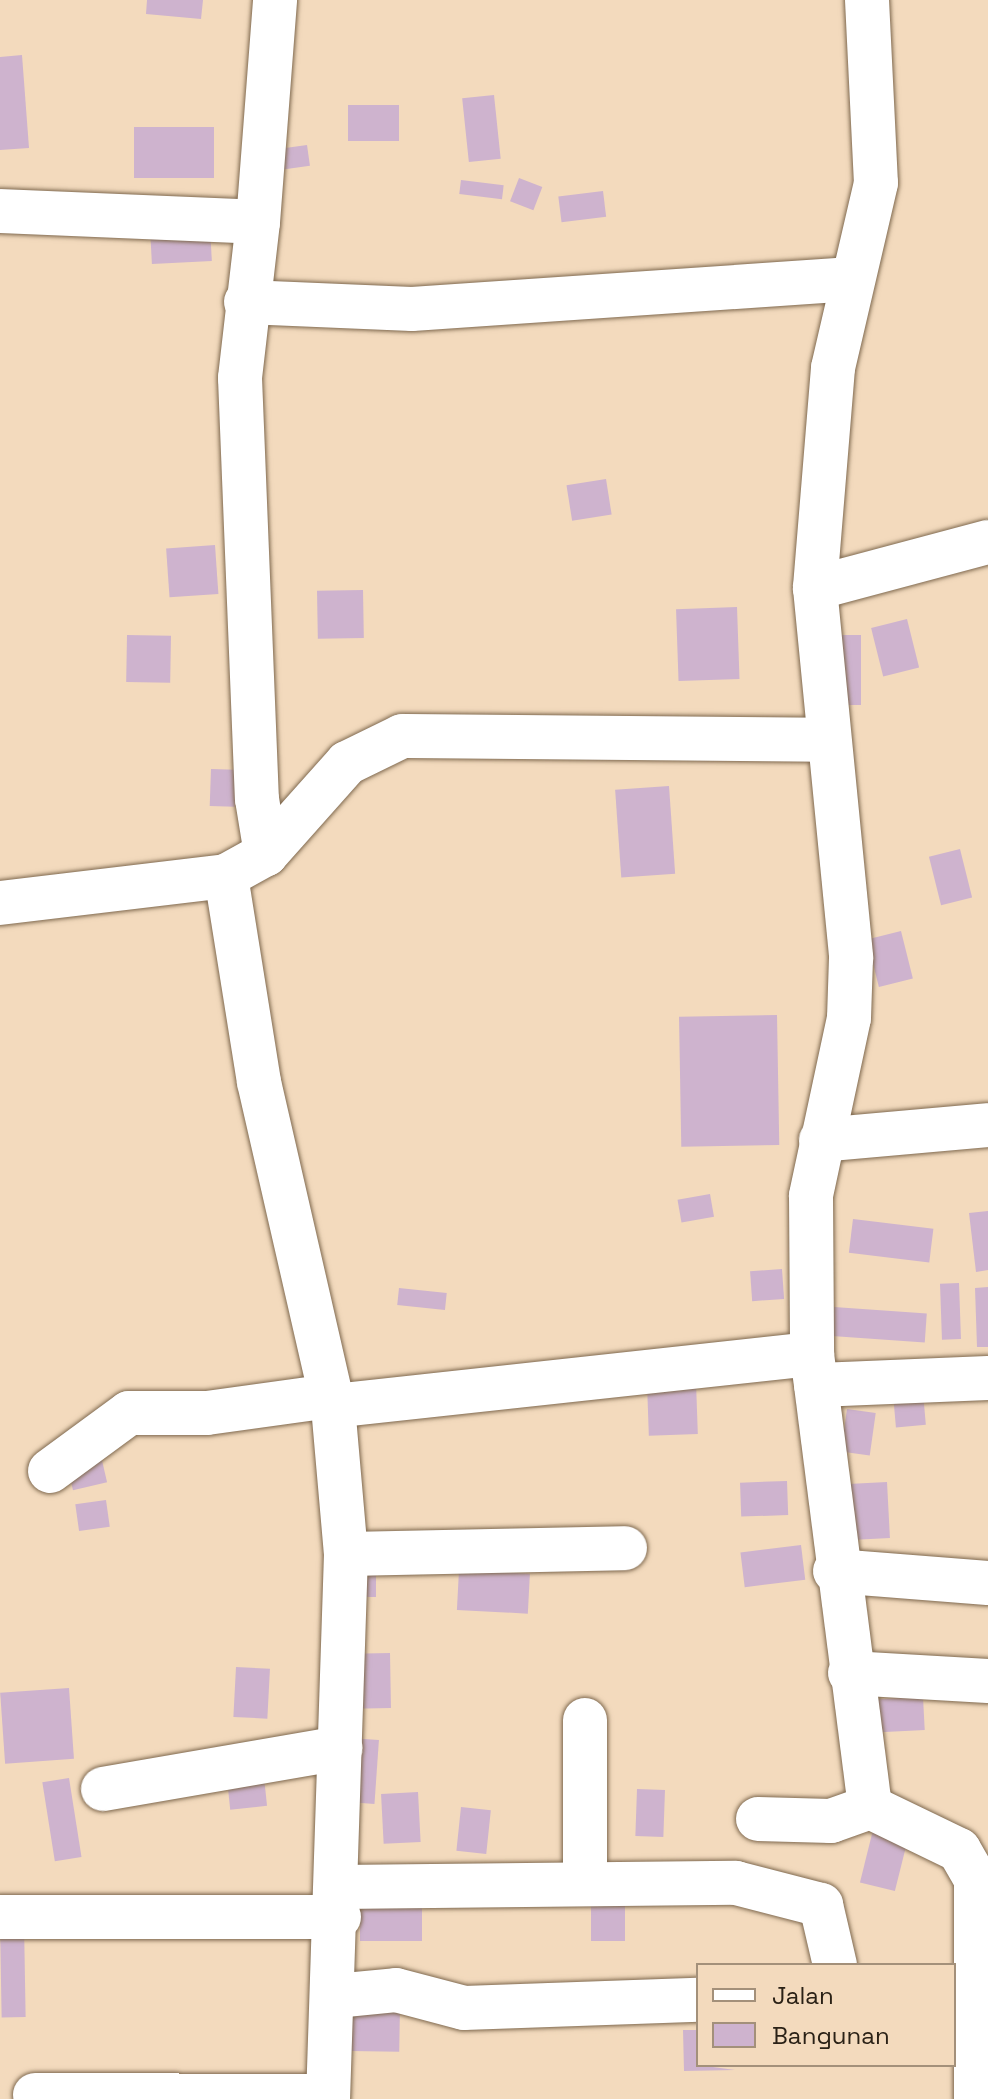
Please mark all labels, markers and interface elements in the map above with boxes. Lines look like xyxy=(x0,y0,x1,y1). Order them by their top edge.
legend xyxy=(696,1963,956,2067)
text: Jalan xyxy=(772,1980,834,2011)
text: Bangunan xyxy=(772,2020,890,2051)

